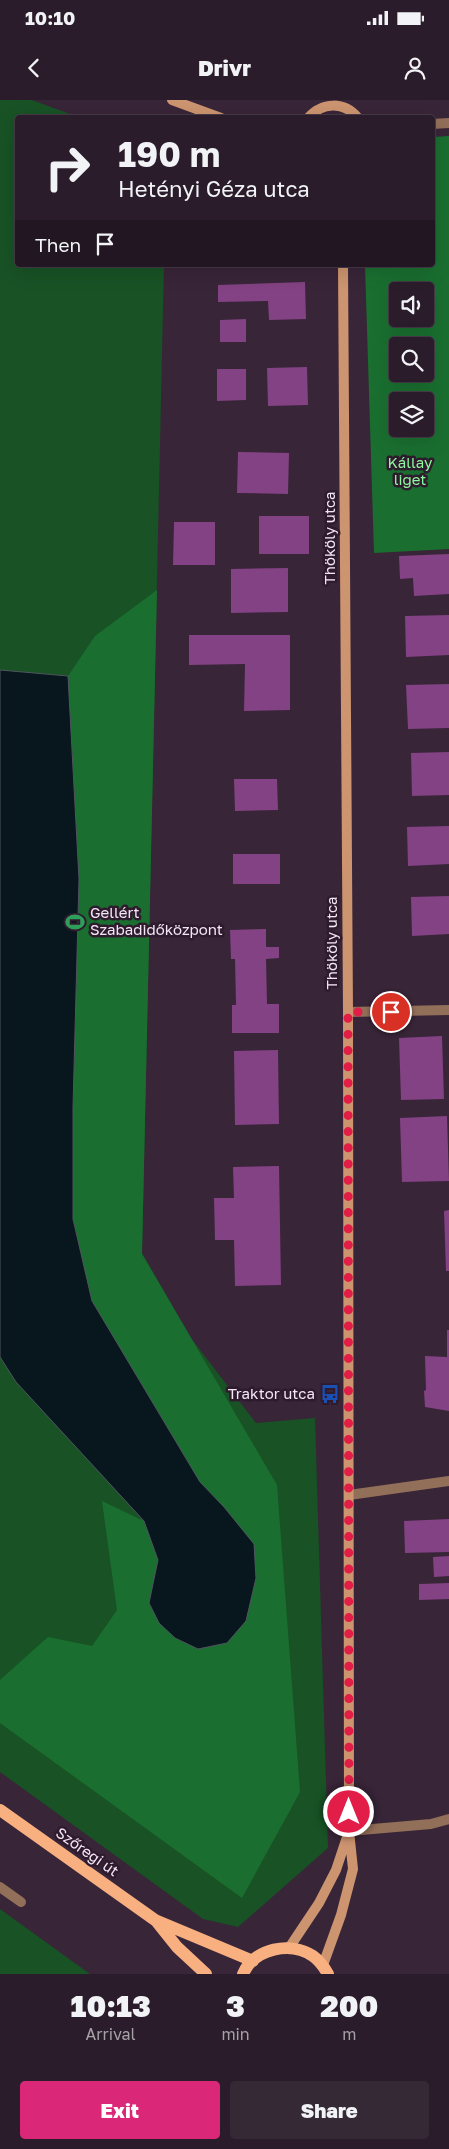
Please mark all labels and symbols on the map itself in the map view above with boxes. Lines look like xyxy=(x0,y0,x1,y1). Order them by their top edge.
park label: Kállay liget xyxy=(388,453,433,488)
street label: Thököly utca xyxy=(320,491,338,585)
street label: Thököly utca xyxy=(322,896,340,990)
place label: Gellért Szabadidőközpont xyxy=(90,903,223,938)
sports icon: Gellért Szabadidőközpont xyxy=(64,911,86,933)
pin xyxy=(370,991,412,1033)
bus stop icon: Traktor utca xyxy=(319,1383,341,1405)
place label: Traktor utca xyxy=(228,1384,315,1402)
position arrow xyxy=(322,1785,374,1837)
street label: Szőregi út xyxy=(53,1823,122,1879)

